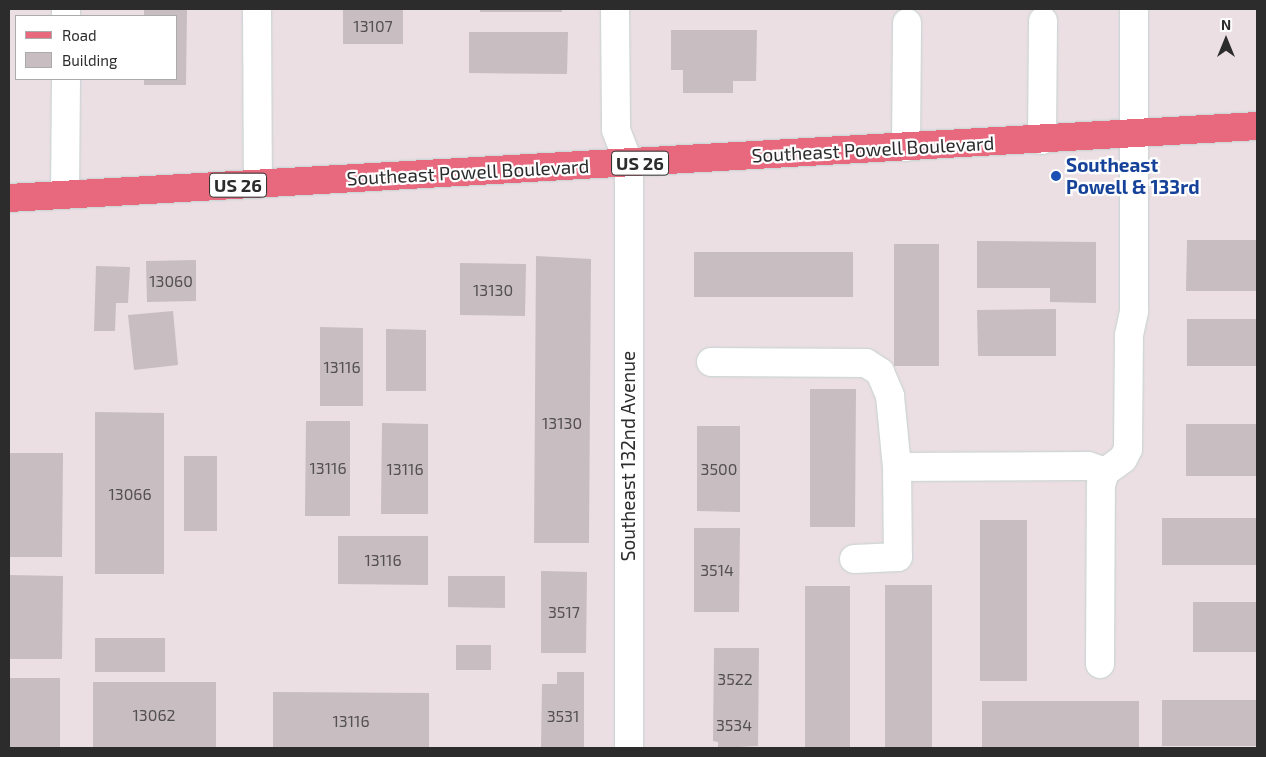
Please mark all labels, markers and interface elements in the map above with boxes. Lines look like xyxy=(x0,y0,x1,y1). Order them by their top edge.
legend xyxy=(15,15,178,80)
north arrow xyxy=(1201,15,1251,65)
house number: 13107 xyxy=(353,16,393,36)
text: N xyxy=(1221,16,1231,33)
text: Road xyxy=(62,26,97,44)
text: Building xyxy=(62,51,117,69)
street label: Southeast Powell Boulevard xyxy=(751,131,995,167)
road number: US 26 xyxy=(610,148,670,178)
street label: Southeast Powell Boulevard xyxy=(346,154,590,190)
place label: Southeast Powell & 133rd xyxy=(1066,154,1200,198)
road number: US 26 xyxy=(208,170,268,200)
marker: Southeast Powell & 133rd xyxy=(1050,170,1062,182)
house number: 13060 xyxy=(149,271,193,291)
house number: 13130 xyxy=(473,280,513,300)
street label: Southeast 132nd Avenue xyxy=(617,351,639,561)
house number: 13116 xyxy=(323,357,361,377)
house number: 13130 xyxy=(542,413,582,433)
house number: 13116 xyxy=(309,458,347,478)
house number: 13116 xyxy=(386,459,424,479)
house number: 3500 xyxy=(701,459,737,479)
house number: 13066 xyxy=(108,484,152,504)
house number: 13116 xyxy=(364,550,402,570)
house number: 3514 xyxy=(700,560,734,580)
house number: 3517 xyxy=(548,602,580,622)
house number: 3522 xyxy=(717,669,753,689)
house number: 13062 xyxy=(132,705,176,725)
house number: 3531 xyxy=(547,706,579,726)
house number: 13116 xyxy=(332,711,370,731)
house number: 3534 xyxy=(716,715,752,735)

